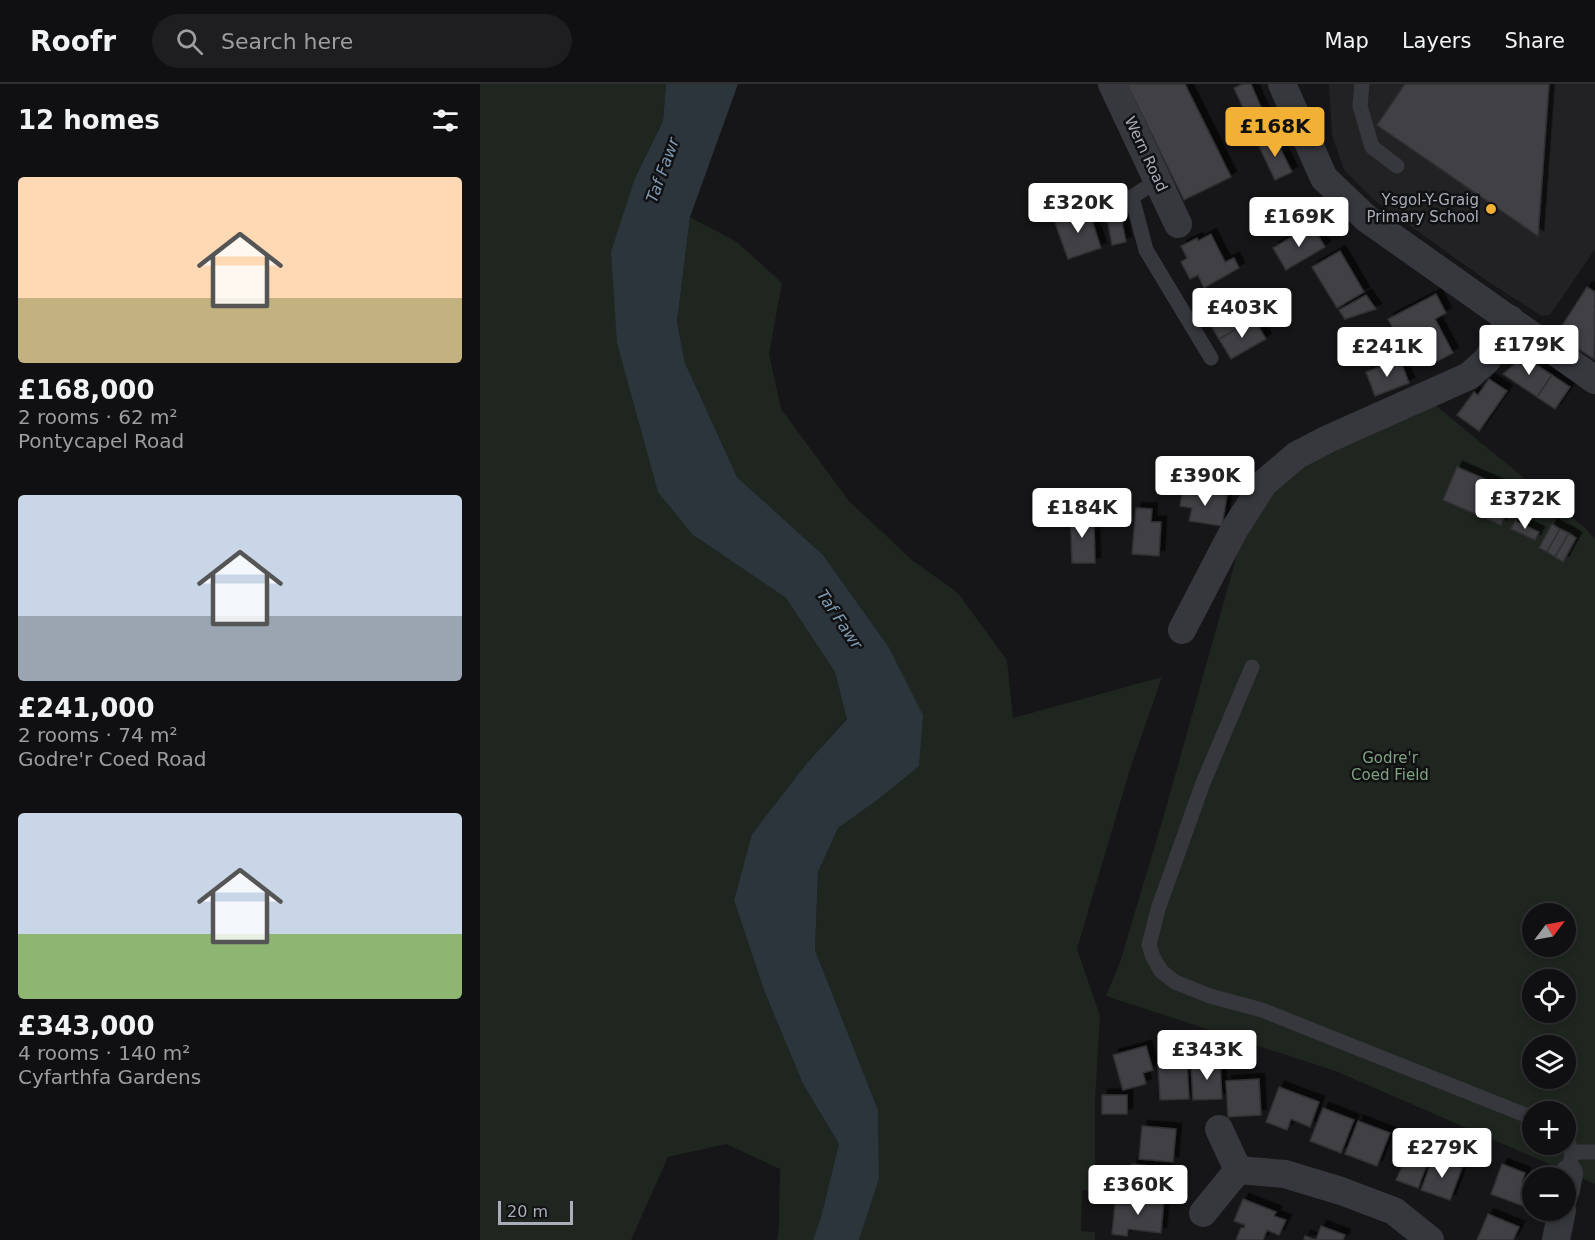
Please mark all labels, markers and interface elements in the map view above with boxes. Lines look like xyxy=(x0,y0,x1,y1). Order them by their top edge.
search box xyxy=(152,14,572,68)
text: Roofr xyxy=(30,25,116,58)
icon: search xyxy=(173,25,206,58)
text: Search here xyxy=(221,29,353,54)
text: Map xyxy=(1325,29,1369,53)
text: Layers xyxy=(1402,29,1471,53)
text: Share xyxy=(1504,29,1565,53)
icon: filters xyxy=(429,104,462,137)
text: 12 homes xyxy=(18,105,160,135)
pin: £168K xyxy=(1233,107,1317,158)
street label: Wern Road xyxy=(1121,113,1171,195)
text: £168K xyxy=(1239,114,1311,138)
water label: Taf Fawr xyxy=(642,134,683,205)
pin: £320K xyxy=(1036,183,1120,234)
text: £320K xyxy=(1042,190,1114,214)
place label: Ysgol-Y-Graig Primary School xyxy=(1366,191,1479,226)
pin: £169K xyxy=(1257,197,1341,248)
marker: Ysgol-Y-Graig Primary School xyxy=(1484,202,1498,216)
text: £169K xyxy=(1263,204,1335,228)
icon: home xyxy=(186,216,294,324)
pin: £403K xyxy=(1200,288,1284,339)
text: £403K xyxy=(1206,295,1278,319)
pin: £179K xyxy=(1487,325,1571,376)
pin: £241K xyxy=(1345,327,1429,378)
text: £179K xyxy=(1493,332,1565,356)
text: £241K xyxy=(1351,334,1423,358)
text: £168,000 xyxy=(18,375,155,405)
text: 2 rooms · 62 m² xyxy=(18,405,178,429)
text: Pontycapel Road xyxy=(18,429,184,453)
pin: £390K xyxy=(1163,456,1247,507)
text: £390K xyxy=(1169,463,1241,487)
pin: £372K xyxy=(1483,479,1567,530)
text: £372K xyxy=(1489,486,1561,510)
pin: £184K xyxy=(1040,488,1124,539)
text: £184K xyxy=(1046,495,1118,519)
icon: home xyxy=(186,534,294,642)
water label: Taf Fawr xyxy=(813,586,867,654)
text: £241,000 xyxy=(18,693,155,723)
text: 2 rooms · 74 m² xyxy=(18,723,178,747)
text: Godre'r Coed Road xyxy=(18,747,206,771)
park label: Godre'r Coed Field xyxy=(1351,749,1429,784)
icon: home xyxy=(186,852,294,960)
north arrow xyxy=(1522,903,1576,957)
map controls xyxy=(1522,903,1576,1221)
button: locate xyxy=(1522,969,1576,1023)
text: £343,000 xyxy=(18,1011,155,1041)
pin: £343K xyxy=(1165,1030,1249,1081)
button: layers xyxy=(1522,1035,1576,1089)
text: £343K xyxy=(1171,1037,1243,1061)
text: 4 rooms · 140 m² xyxy=(18,1041,190,1065)
text: Cyfarthfa Gardens xyxy=(18,1065,201,1089)
button: + xyxy=(1522,1101,1576,1155)
pin: £279K xyxy=(1400,1128,1484,1179)
text: £279K xyxy=(1406,1135,1478,1159)
pin: £360K xyxy=(1096,1165,1180,1216)
button: − xyxy=(1522,1167,1576,1221)
text: £360K xyxy=(1102,1172,1174,1196)
scale bar xyxy=(498,1198,573,1226)
text: 20 m xyxy=(507,1202,548,1221)

